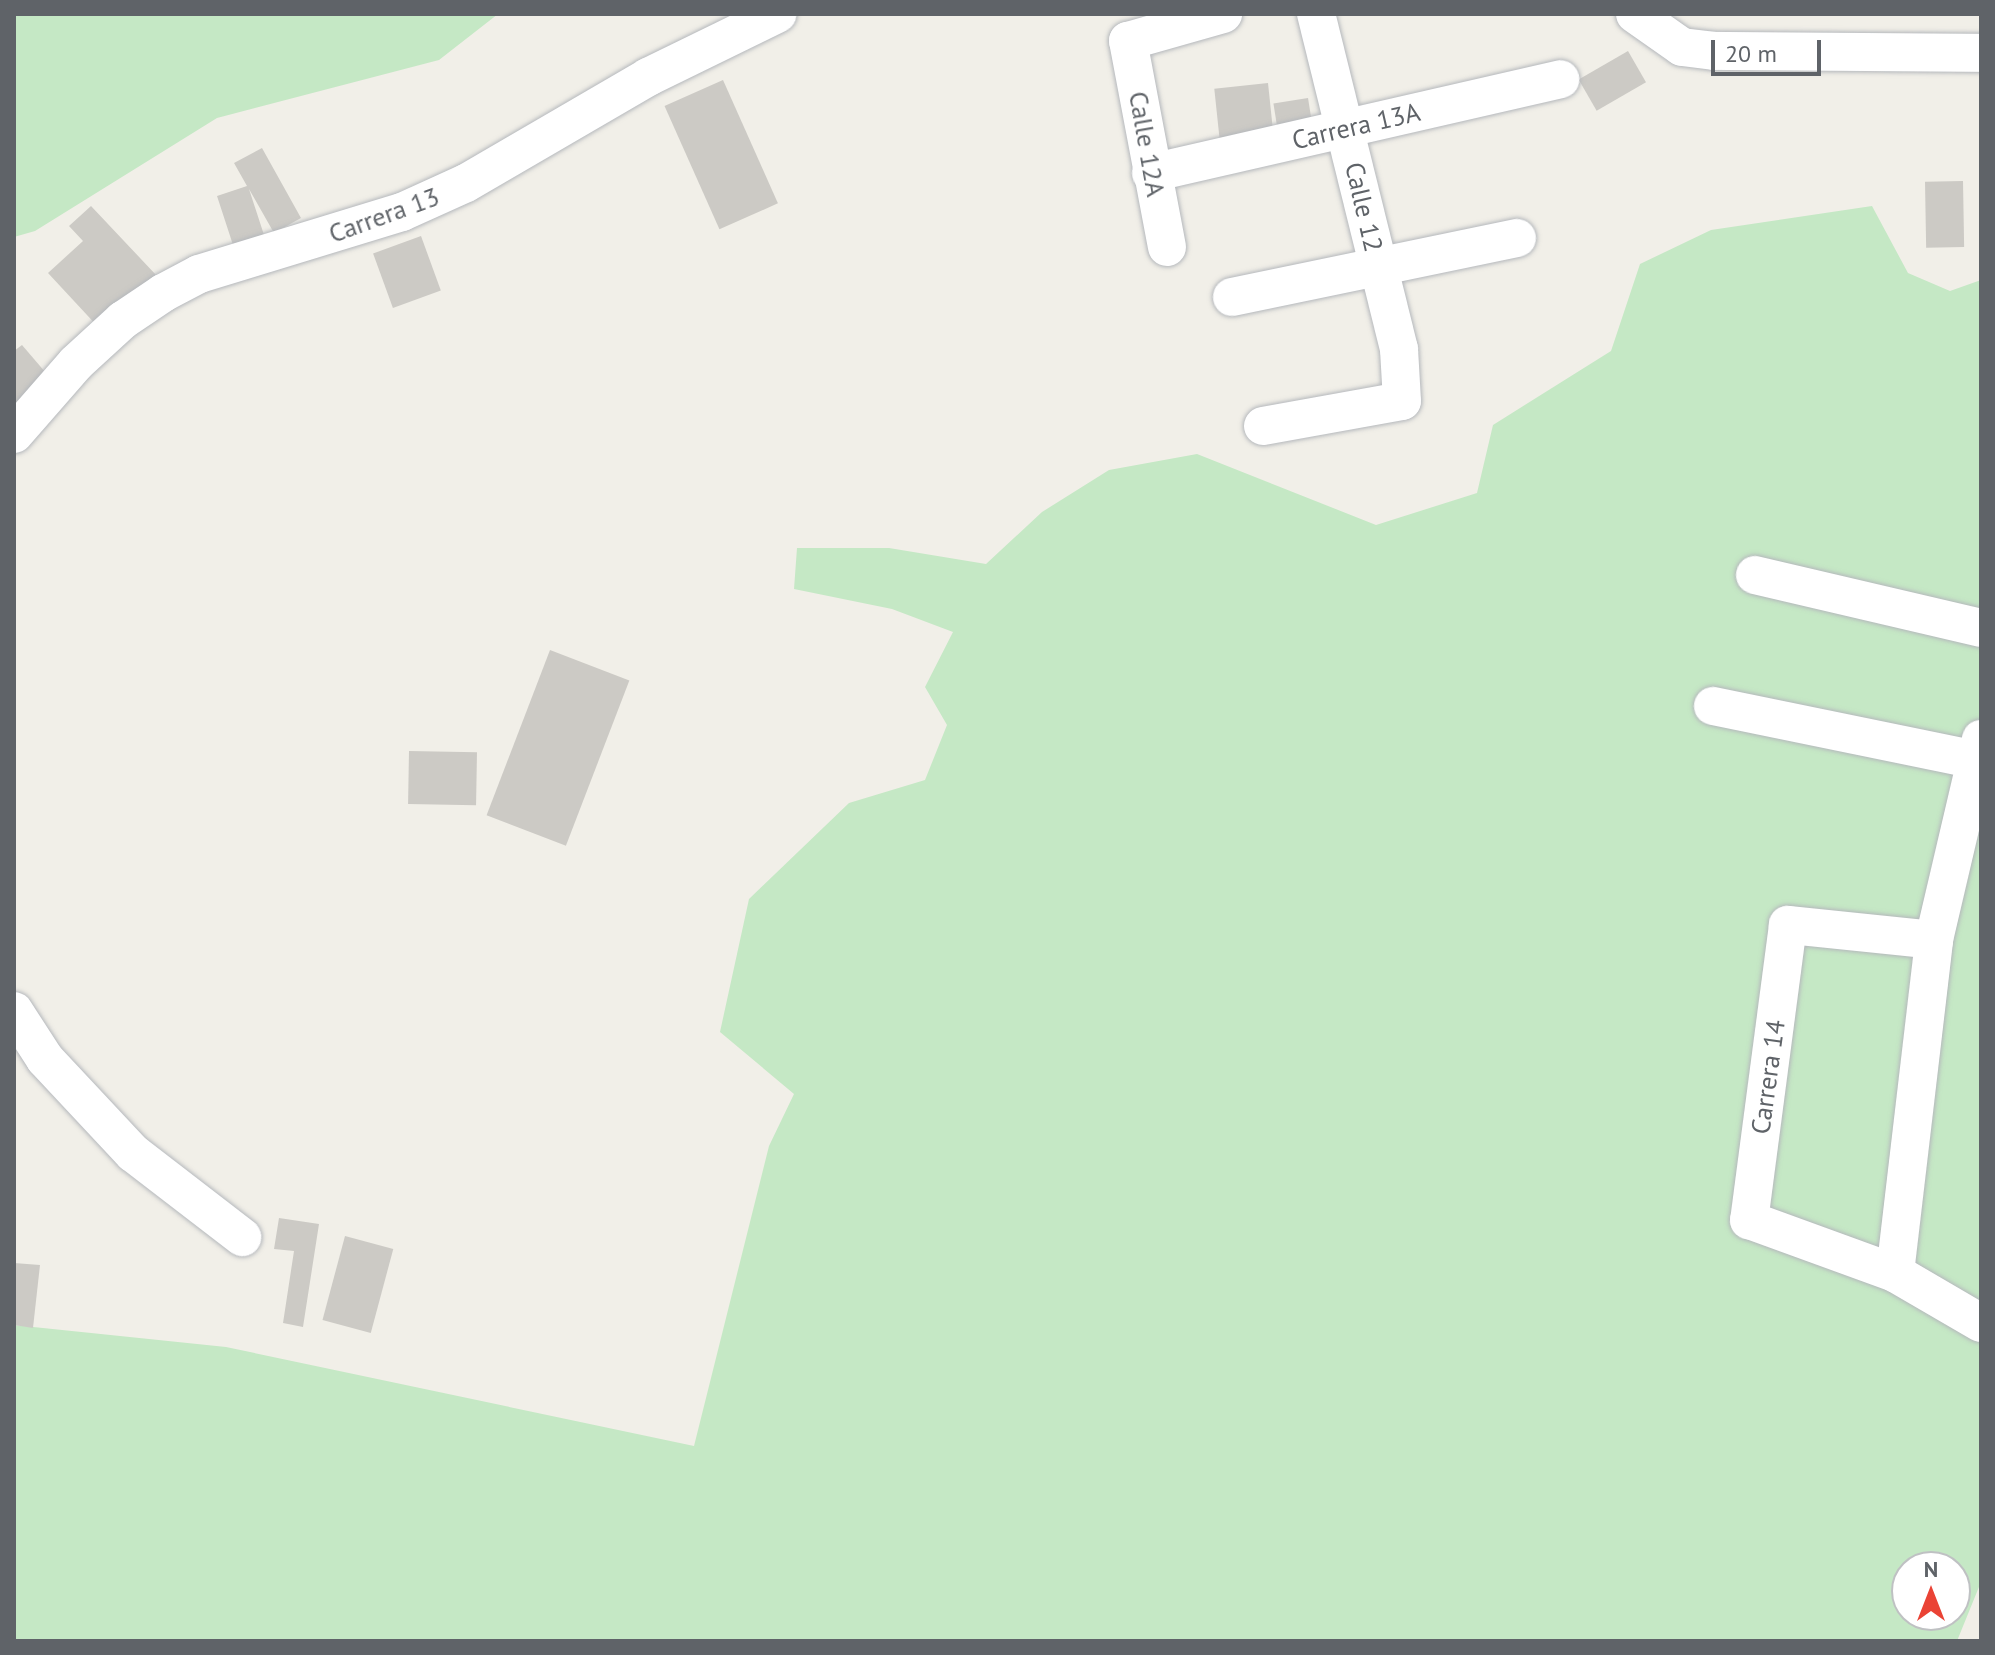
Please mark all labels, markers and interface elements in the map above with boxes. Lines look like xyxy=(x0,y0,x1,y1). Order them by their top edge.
scale bar xyxy=(1715,24,1825,74)
text: 20 m xyxy=(1725,38,1777,69)
street label: Calle 12A xyxy=(1122,89,1172,199)
street label: Carrera 13A xyxy=(1289,96,1423,156)
street label: Calle 12 xyxy=(1339,159,1389,255)
street label: Carrera 13 xyxy=(325,181,443,249)
street label: Carrera 14 xyxy=(1745,1018,1791,1136)
north arrow xyxy=(1891,1551,1971,1631)
text: N xyxy=(1924,1555,1938,1583)

